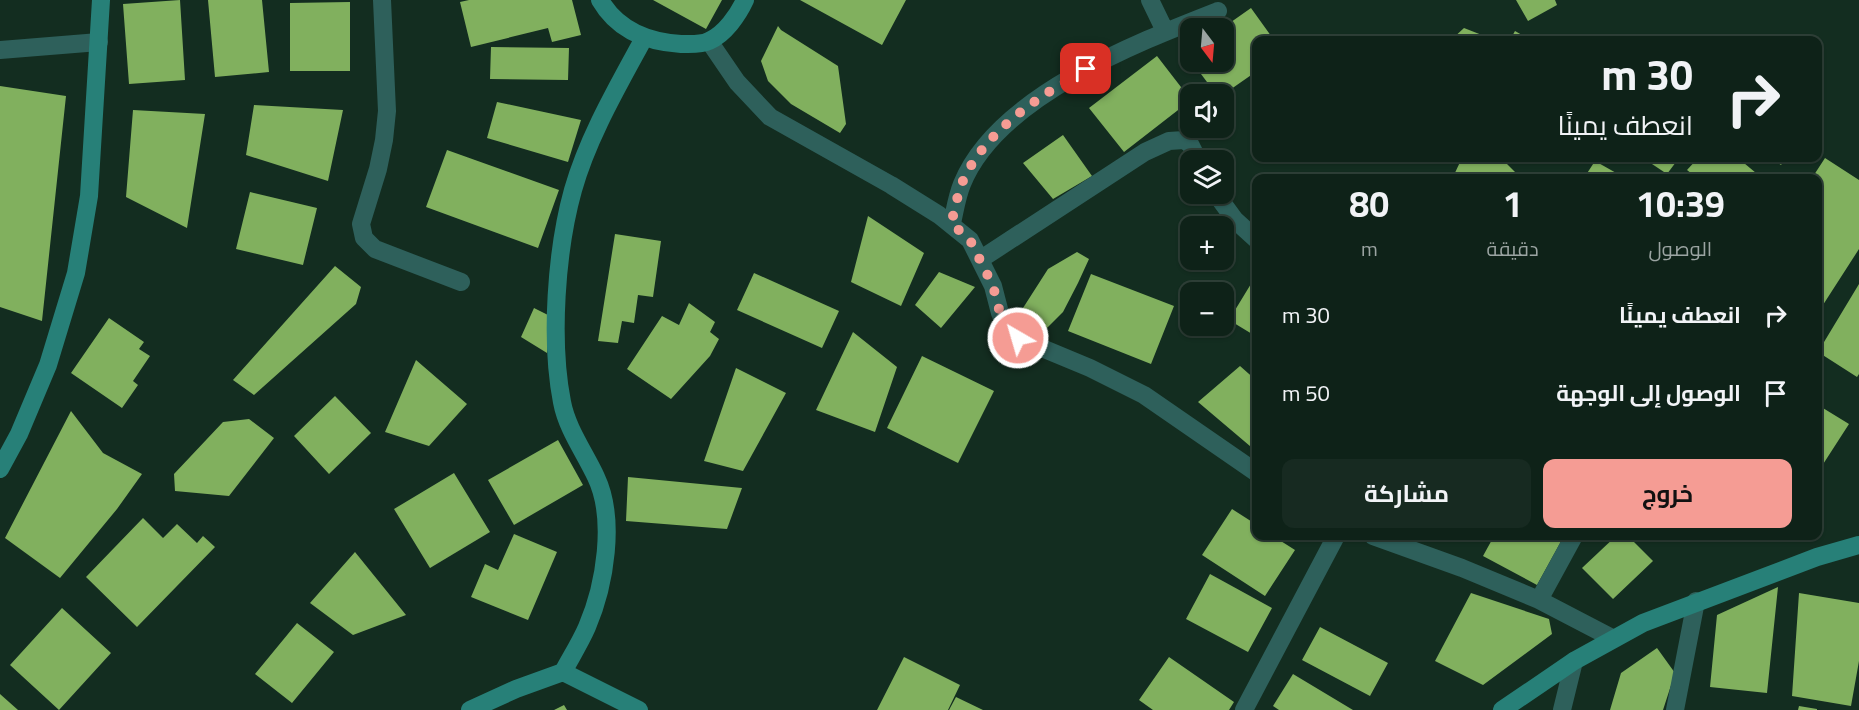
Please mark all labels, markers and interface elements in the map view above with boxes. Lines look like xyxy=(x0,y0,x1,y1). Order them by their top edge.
north arrow xyxy=(1180,18,1234,72)
map controls xyxy=(1180,18,1234,336)
text: 30 m xyxy=(1602,35,1693,114)
pin xyxy=(1060,43,1111,94)
icon: arrive xyxy=(1069,52,1102,85)
icon: right xyxy=(1714,60,1792,138)
button: sound xyxy=(1180,84,1234,138)
text: انعطف يمينًا xyxy=(1557,100,1693,150)
button: layers xyxy=(1180,150,1234,204)
text: 80 xyxy=(1349,170,1389,238)
text: 1 xyxy=(1503,170,1523,238)
text: 10:39 xyxy=(1636,170,1725,238)
button: + xyxy=(1180,216,1234,270)
text: m xyxy=(1361,230,1378,267)
text: دقيقة xyxy=(1487,230,1539,267)
text: الوصول xyxy=(1648,230,1712,267)
button: − xyxy=(1180,282,1234,336)
text: 30 m xyxy=(1282,294,1330,336)
text: انعطف يمينًا xyxy=(1619,294,1741,336)
icon: right xyxy=(1759,299,1792,332)
position arrow xyxy=(986,306,1050,370)
text: 50 m xyxy=(1282,372,1330,414)
text: الوصول إلى الوجهة xyxy=(1556,372,1741,414)
icon: arrive xyxy=(1759,377,1792,410)
button: مشاركة xyxy=(1282,459,1531,528)
button: خروج xyxy=(1543,459,1792,528)

